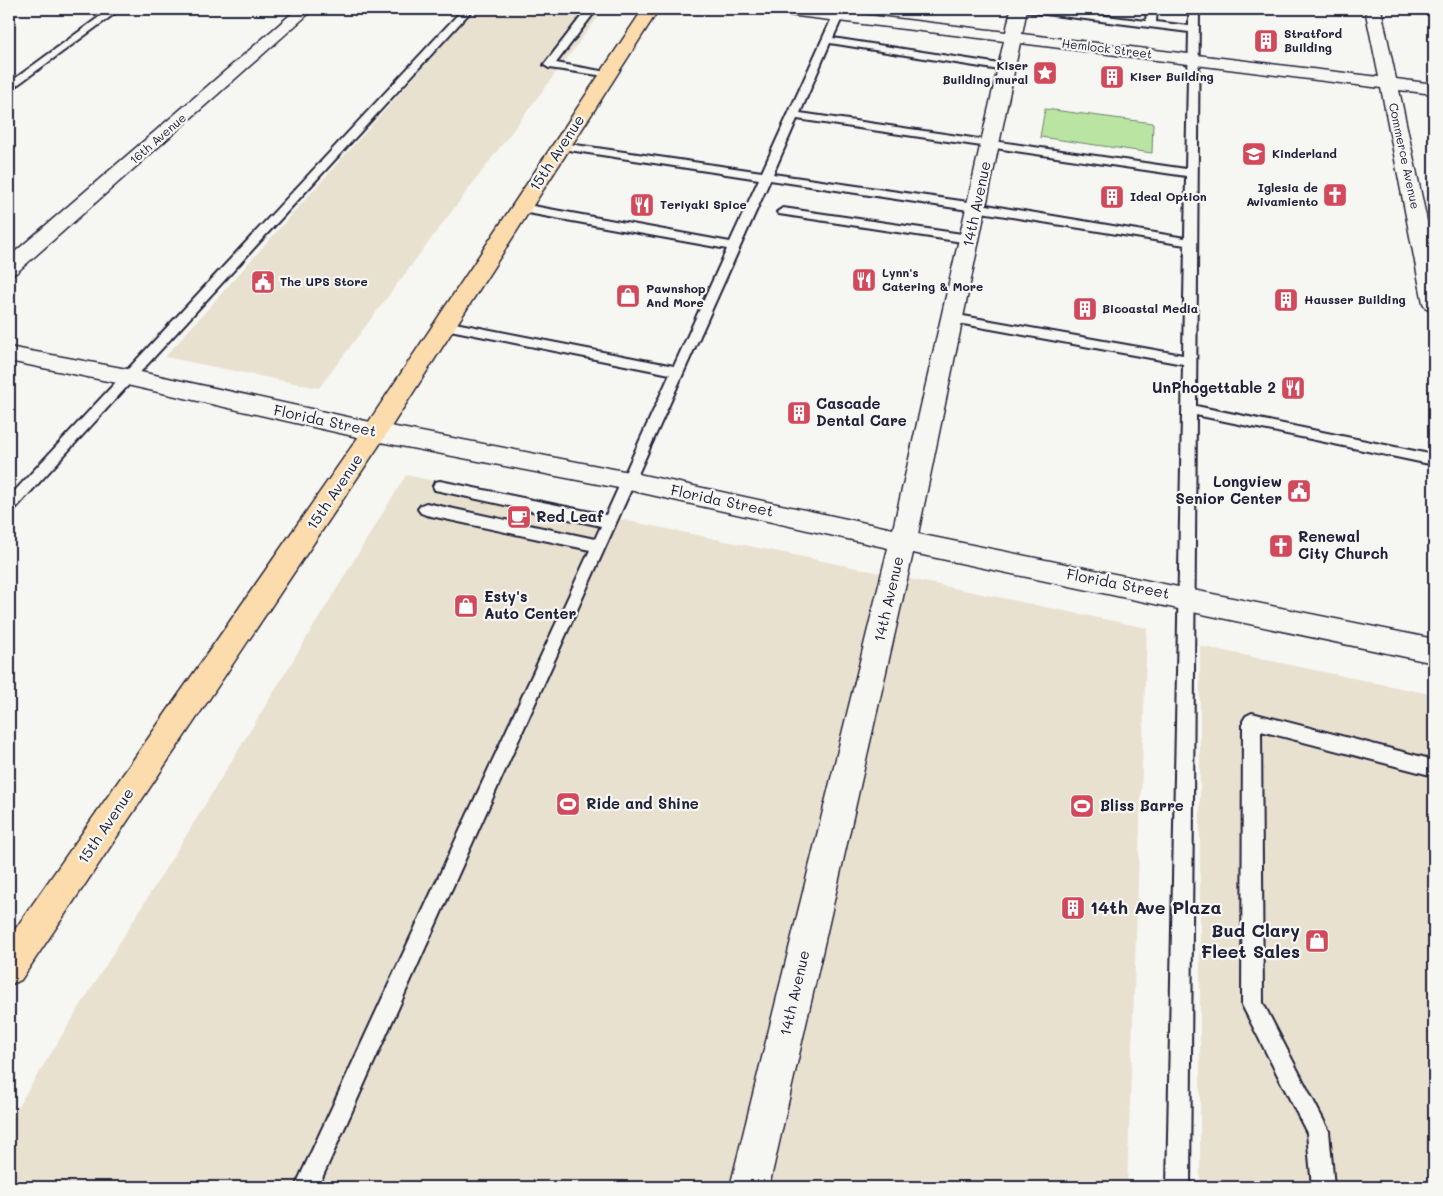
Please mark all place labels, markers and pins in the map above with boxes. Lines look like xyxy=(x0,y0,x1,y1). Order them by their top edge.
place label: Stratford Building xyxy=(1284,25,1342,55)
building icon: Stratford Building xyxy=(1253,28,1279,54)
place label: Kiser Building mural xyxy=(942,57,1028,87)
place icon: Kiser Building mural xyxy=(1032,60,1058,86)
building icon: Kiser Building xyxy=(1099,64,1125,90)
place label: Kiser Building xyxy=(1130,68,1214,84)
school or university icon: Kinderland xyxy=(1241,141,1267,167)
place label: Kinderland xyxy=(1272,145,1337,161)
place label: Iglesia de Avivamiento xyxy=(1246,179,1318,209)
church icon: Iglesia de Avivamiento xyxy=(1322,182,1348,208)
building icon: Ideal Option xyxy=(1099,184,1125,210)
place label: Ideal Option xyxy=(1130,188,1207,204)
restaurant icon: Teriyaki Spice xyxy=(629,192,655,218)
place label: Teriyaki Spice xyxy=(660,196,747,212)
place label: Lynn's Catering & More xyxy=(882,264,983,294)
restaurant icon: Lynn's Catering & More xyxy=(851,267,877,293)
public building icon: The UPS Store xyxy=(250,269,276,295)
place label: The UPS Store xyxy=(280,273,368,289)
place label: Pawnshop And More xyxy=(646,280,706,310)
shop icon: Pawnshop And More xyxy=(615,283,641,309)
building icon: Hausser Building xyxy=(1273,287,1299,313)
place label: Hausser Building xyxy=(1304,291,1406,307)
building icon: Bicoastal Media xyxy=(1072,296,1098,322)
place label: Bicoastal Media xyxy=(1102,300,1198,316)
restaurant icon: UnPhogettable 2 xyxy=(1280,375,1306,401)
place label: UnPhogettable 2 xyxy=(1152,377,1276,397)
place label: Cascade Dental Care xyxy=(816,393,907,430)
building icon: Cascade Dental Care xyxy=(786,400,812,426)
place label: Longview Senior Center xyxy=(1176,471,1282,508)
public building icon: Longview Senior Center xyxy=(1286,478,1312,504)
cafe icon: Red Leaf xyxy=(506,504,532,530)
place label: Red Leaf xyxy=(536,506,604,526)
place label: Renewal City Church xyxy=(1298,526,1389,563)
church icon: Renewal City Church xyxy=(1268,533,1294,559)
place label: Esty's Auto Center xyxy=(484,586,576,623)
shop icon: Esty's Auto Center xyxy=(453,593,479,619)
sports icon: Ride and Shine xyxy=(555,791,581,817)
place label: Ride and Shine xyxy=(586,793,699,813)
sports icon: Bliss Barre xyxy=(1069,793,1095,819)
place label: Bliss Barre xyxy=(1100,795,1184,815)
building icon: 14th Ave Plaza xyxy=(1060,895,1086,921)
place label: 14th Ave Plaza xyxy=(1090,895,1221,919)
place label: Bud Clary Fleet Sales xyxy=(1201,918,1300,963)
shop icon: Bud Clary Fleet Sales xyxy=(1304,928,1330,954)

